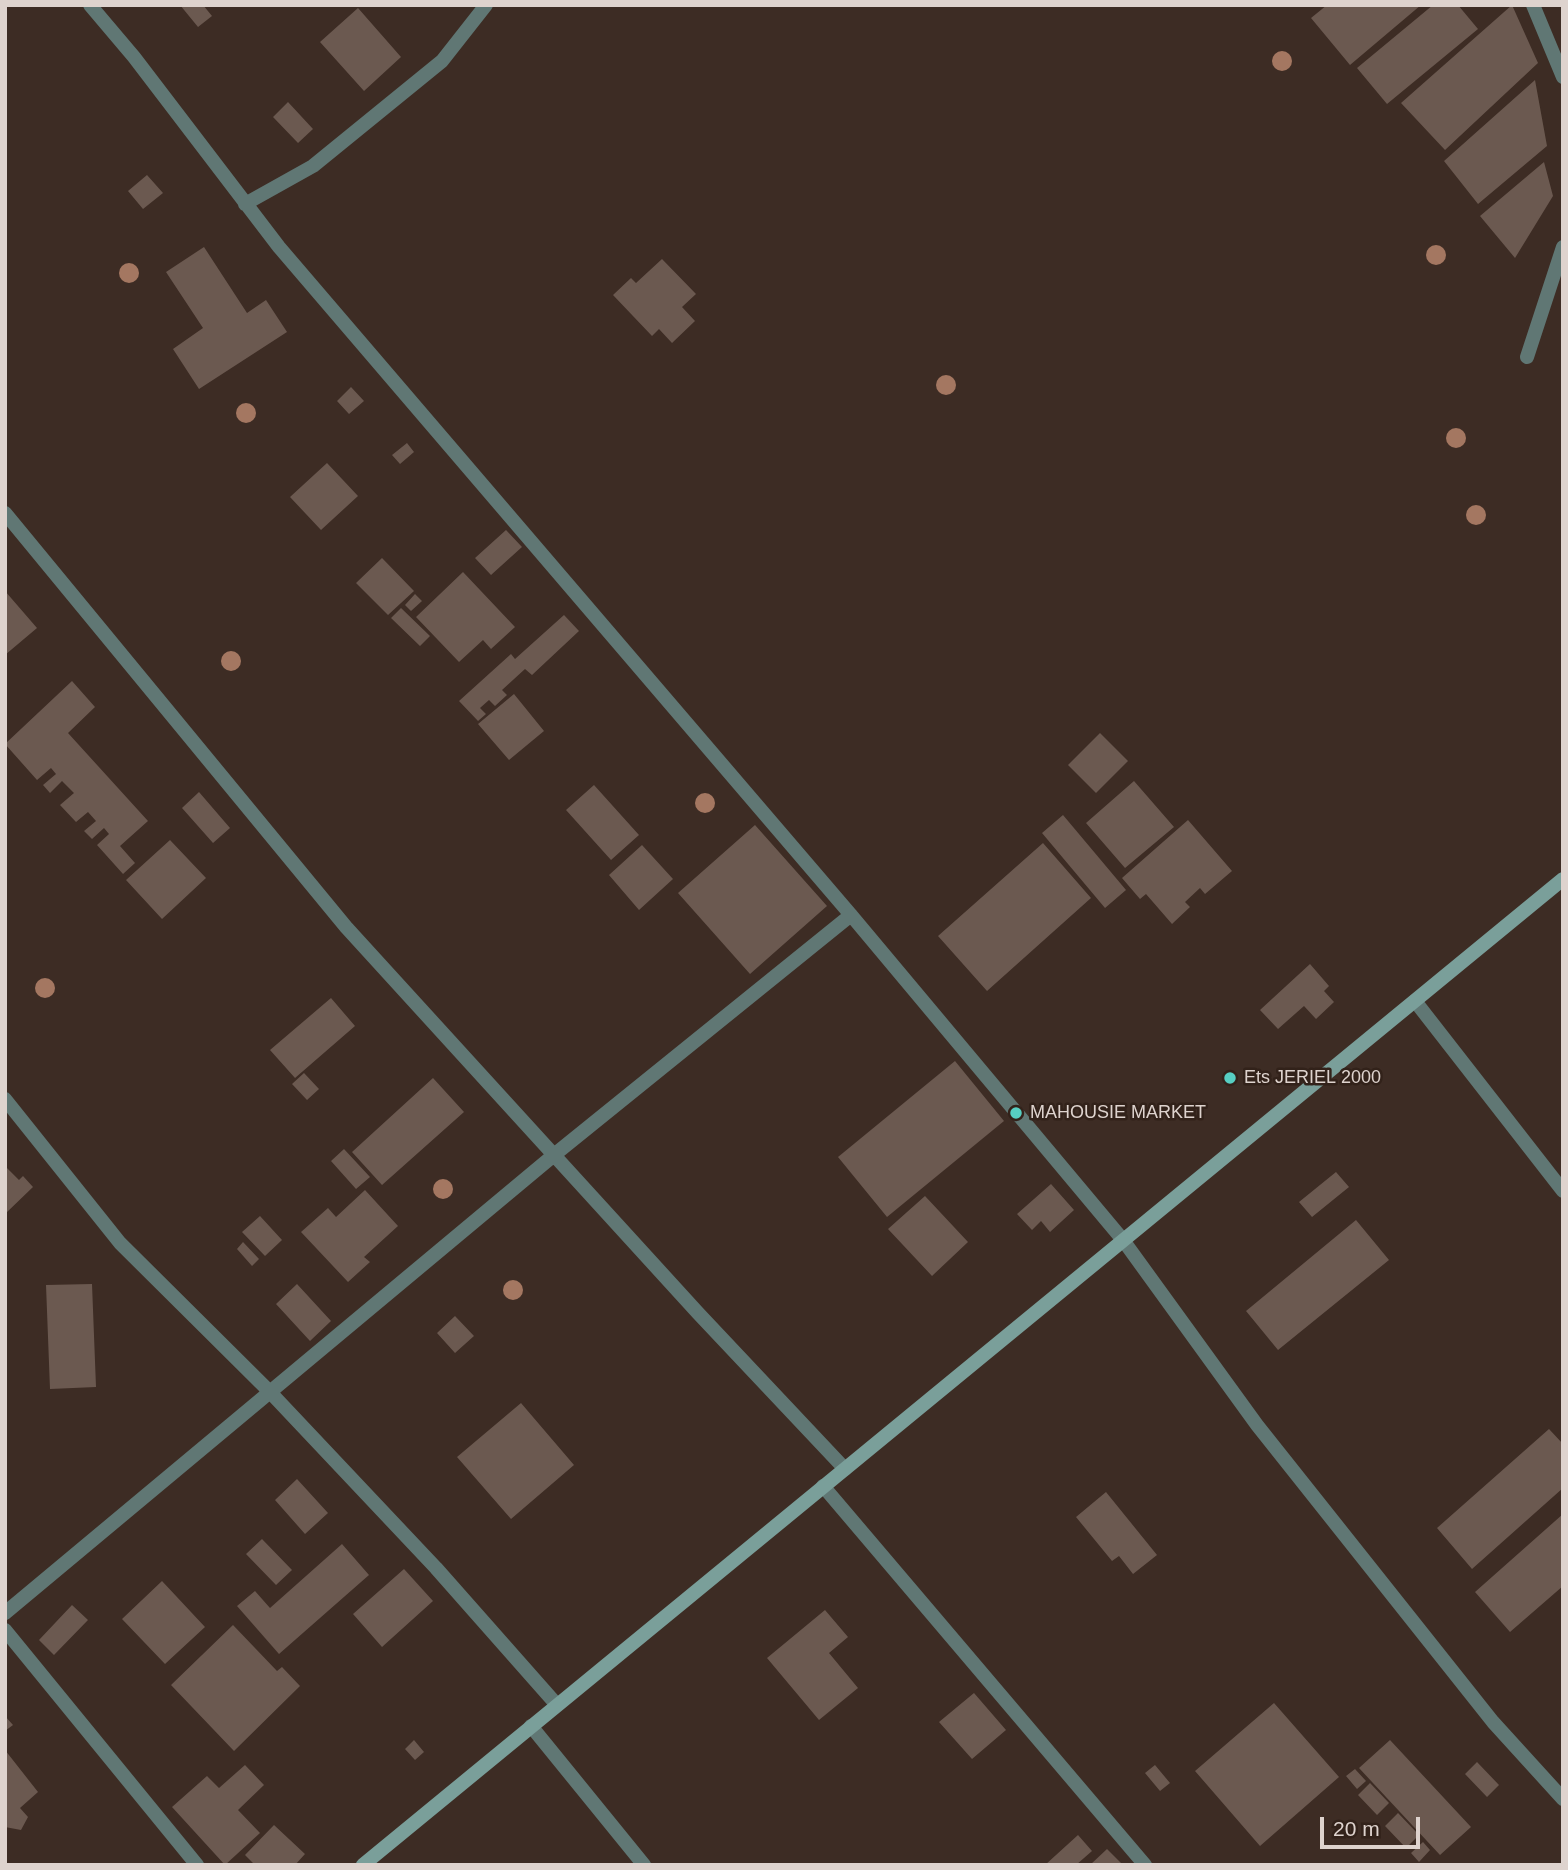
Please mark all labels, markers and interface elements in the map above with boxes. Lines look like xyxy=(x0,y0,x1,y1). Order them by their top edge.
place label: Ets JERIEL 2000 xyxy=(1244,1067,1381,1089)
marker: Ets JERIEL 2000 xyxy=(1222,1070,1238,1086)
place label: MAHOUSIE MARKET xyxy=(1030,1102,1206,1124)
marker: MAHOUSIE MARKET xyxy=(1008,1105,1024,1121)
scale bar xyxy=(1323,1804,1423,1848)
text: 20 m xyxy=(1333,1817,1380,1840)

